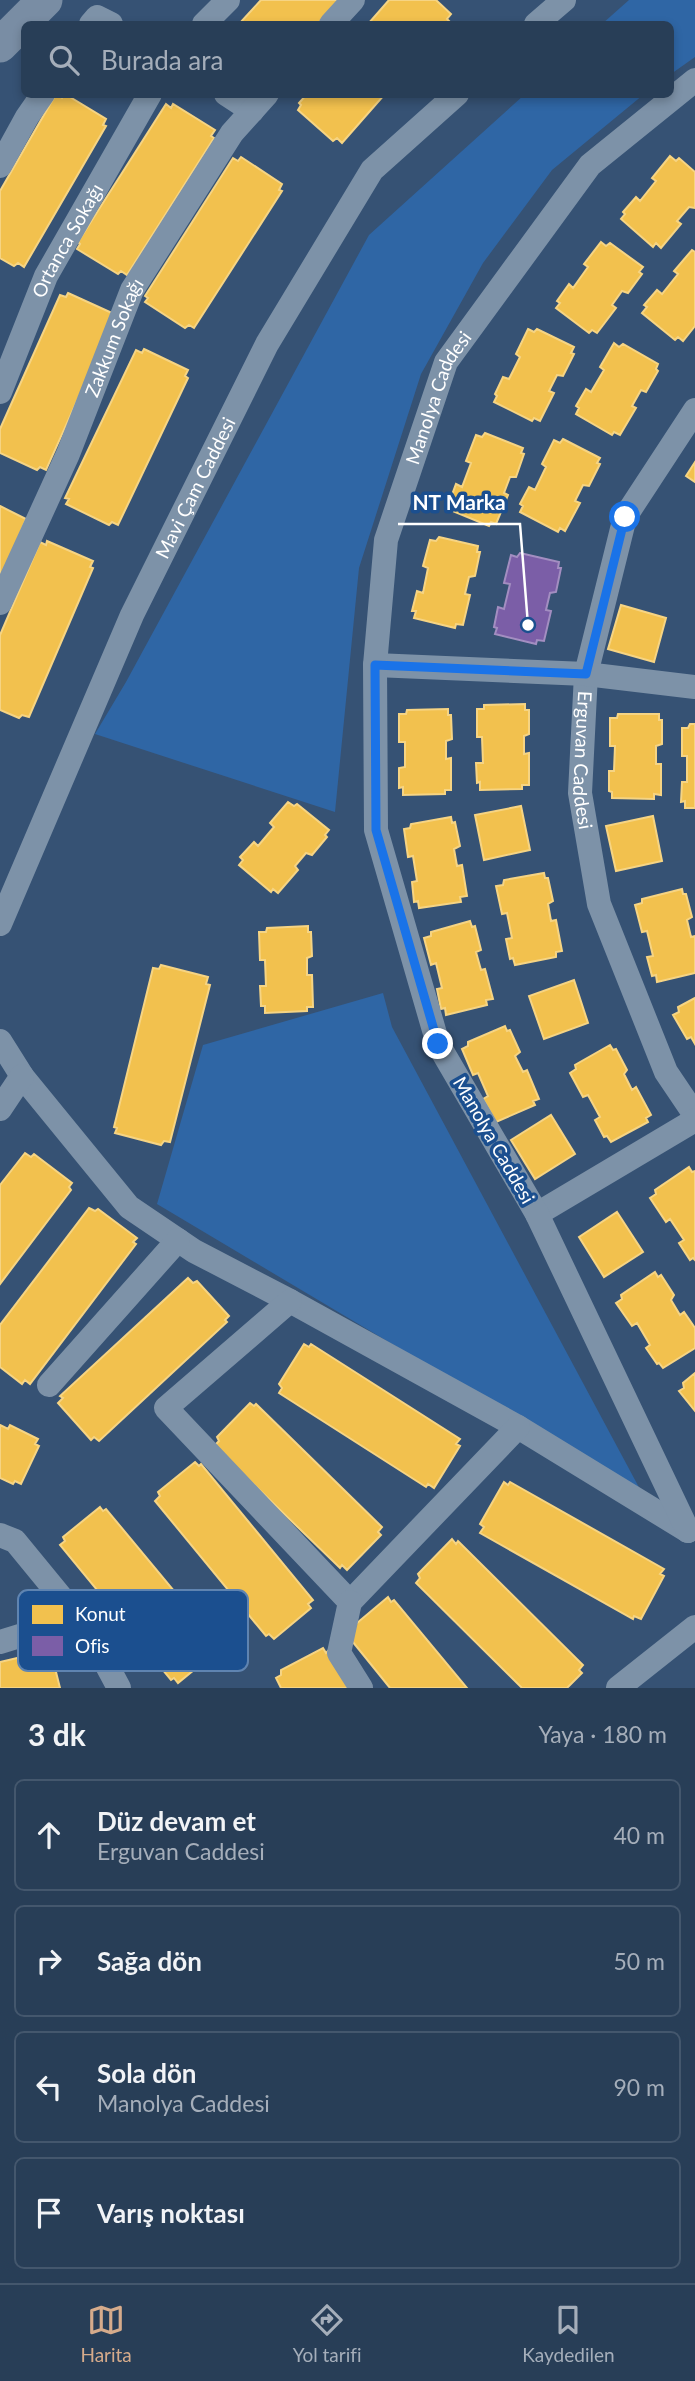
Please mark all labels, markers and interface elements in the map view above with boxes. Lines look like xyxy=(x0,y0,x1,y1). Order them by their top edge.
search box xyxy=(21,21,674,98)
icon: search xyxy=(45,41,83,79)
text: Burada ara xyxy=(101,44,223,76)
street label: Ortanca Sokağı xyxy=(27,179,107,301)
street label: Zakkum Sokağı xyxy=(79,273,148,400)
street label: Manolya Caddesi xyxy=(400,326,476,467)
street label: Mavi Çam Caddesi xyxy=(150,413,240,562)
callout: NT Marka xyxy=(398,482,520,524)
text: NT Marka xyxy=(412,489,506,514)
route start xyxy=(609,501,640,532)
street label: Erguvan Caddesi xyxy=(569,690,598,831)
route end xyxy=(422,1028,453,1059)
street label: Manolya Caddesi xyxy=(449,1072,540,1207)
legend xyxy=(18,1590,248,1671)
text: Konut xyxy=(75,1602,126,1625)
text: Ofis xyxy=(75,1634,110,1657)
text: 3 dk xyxy=(28,1716,86,1752)
text: Yaya · 180 m xyxy=(538,1720,667,1748)
text: Düz devam et xyxy=(97,1805,256,1837)
icon: ahead xyxy=(30,1816,68,1854)
text: 40 m xyxy=(614,1821,665,1849)
text: Erguvan Caddesi xyxy=(97,1837,265,1865)
icon: right xyxy=(30,1942,68,1980)
text: Sağa dön xyxy=(97,1945,202,1977)
text: 50 m xyxy=(614,1947,665,1975)
text: Sola dön xyxy=(97,2057,197,2089)
icon: left xyxy=(30,2068,68,2106)
text: 90 m xyxy=(614,2073,665,2101)
text: Manolya Caddesi xyxy=(97,2089,270,2117)
icon: arrive xyxy=(30,2194,68,2232)
text: Varış noktası xyxy=(97,2197,245,2229)
tab: Harita xyxy=(80,2301,132,2366)
tab: Yol tarifi xyxy=(293,2301,361,2366)
tab: Kaydedilen xyxy=(522,2301,615,2366)

